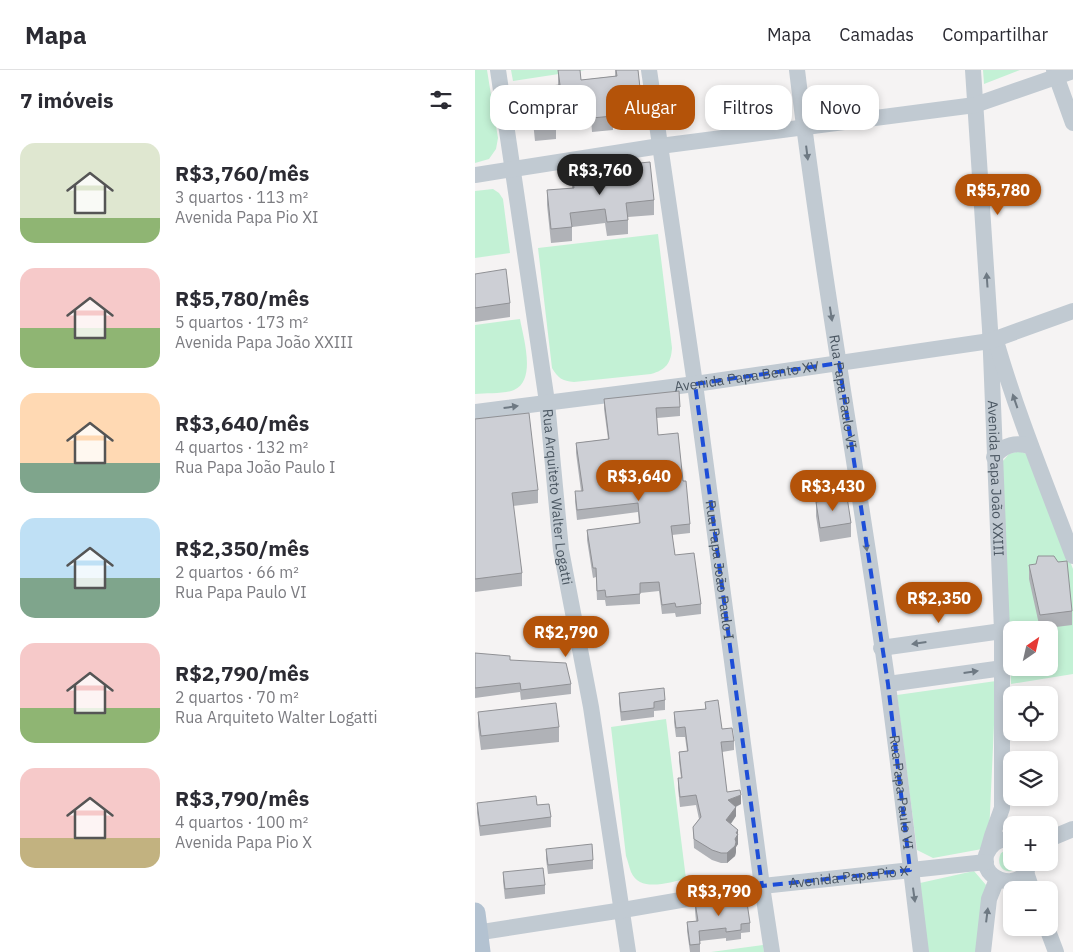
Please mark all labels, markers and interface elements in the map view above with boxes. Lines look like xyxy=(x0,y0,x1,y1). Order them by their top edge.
text: Mapa xyxy=(25,19,87,51)
text: Mapa xyxy=(767,23,811,46)
text: Camadas xyxy=(839,23,914,46)
text: Compartilhar xyxy=(942,23,1048,46)
chip: Comprar xyxy=(490,85,596,130)
chip: Alugar xyxy=(606,85,695,130)
chip: Filtros xyxy=(705,85,792,130)
chip: Novo xyxy=(802,85,879,130)
text: 7 imóveis xyxy=(20,86,114,114)
icon: filters xyxy=(427,86,455,114)
one-way arrow xyxy=(803,145,811,161)
pin: R$3,760 xyxy=(554,154,646,196)
text: R$3,760/mês xyxy=(175,159,309,187)
text: R$3,760 xyxy=(568,160,632,180)
icon: home xyxy=(60,163,120,223)
pin: R$5,780 xyxy=(952,174,1044,216)
text: R$5,780 xyxy=(966,180,1030,200)
text: 3 quartos · 113 m² xyxy=(175,187,308,207)
text: Avenida Papa Pio XI xyxy=(175,207,318,227)
one-way arrow xyxy=(983,272,991,288)
text: R$5,780/mês xyxy=(175,284,309,312)
icon: home xyxy=(60,288,120,348)
one-way arrow xyxy=(828,306,836,322)
text: 5 quartos · 173 m² xyxy=(175,312,308,332)
text: Avenida Papa João XXIII xyxy=(175,332,353,352)
street label: Rua Papa Paulo VI xyxy=(825,333,861,450)
street label: Avenida Papa Bento XV xyxy=(673,357,821,396)
one-way arrow xyxy=(1011,393,1019,408)
street label: Avenida Papa João XXIII xyxy=(984,400,1008,557)
one-way arrow xyxy=(503,403,519,411)
street label: Rua Arquiteto Walter Logatti xyxy=(539,408,576,586)
text: R$3,640/mês xyxy=(175,409,309,437)
icon: home xyxy=(60,413,120,473)
text: 4 quartos · 132 m² xyxy=(175,437,308,457)
text: Rua Papa João Paulo I xyxy=(175,457,335,477)
pin: R$3,640 xyxy=(593,460,685,502)
text: R$3,640 xyxy=(607,466,671,486)
pin: R$3,430 xyxy=(787,470,879,512)
text: R$3,430 xyxy=(801,476,865,496)
street label: Rua Papa João Paulo I xyxy=(702,499,738,641)
text: R$2,350/mês xyxy=(175,534,309,562)
one-way arrow xyxy=(862,536,870,552)
icon: home xyxy=(60,538,120,598)
text: 2 quartos · 66 m² xyxy=(175,562,299,582)
text: Rua Papa Paulo VI xyxy=(175,582,307,602)
pin: R$2,350 xyxy=(893,582,985,624)
text: R$2,350 xyxy=(907,588,971,608)
pin: R$2,790 xyxy=(520,616,612,658)
north arrow xyxy=(1003,621,1057,676)
map controls xyxy=(1003,621,1058,936)
text: R$2,790 xyxy=(534,622,598,642)
one-way arrow xyxy=(911,639,927,647)
text: R$2,790/mês xyxy=(175,659,309,687)
icon: home xyxy=(60,663,120,723)
one-way arrow xyxy=(963,668,979,676)
button: locate xyxy=(1003,686,1058,741)
text: 2 quartos · 70 m² xyxy=(175,687,299,707)
text: Rua Arquiteto Walter Logatti xyxy=(175,707,377,727)
street label: Rua Papa Paulo VI xyxy=(886,734,918,851)
button: layers xyxy=(1003,751,1058,806)
text: R$3,790/mês xyxy=(175,784,309,812)
icon: home xyxy=(60,788,120,848)
text: 4 quartos · 100 m² xyxy=(175,812,308,832)
button: + xyxy=(1003,816,1058,871)
text: Avenida Papa Pio X xyxy=(175,832,312,852)
street label: Avenida Papa Pio X xyxy=(788,861,910,892)
pin: R$3,790 xyxy=(673,874,765,917)
text: R$3,790 xyxy=(687,881,751,901)
button: − xyxy=(1003,881,1058,936)
one-way arrow xyxy=(910,888,918,904)
one-way arrow xyxy=(983,907,991,923)

